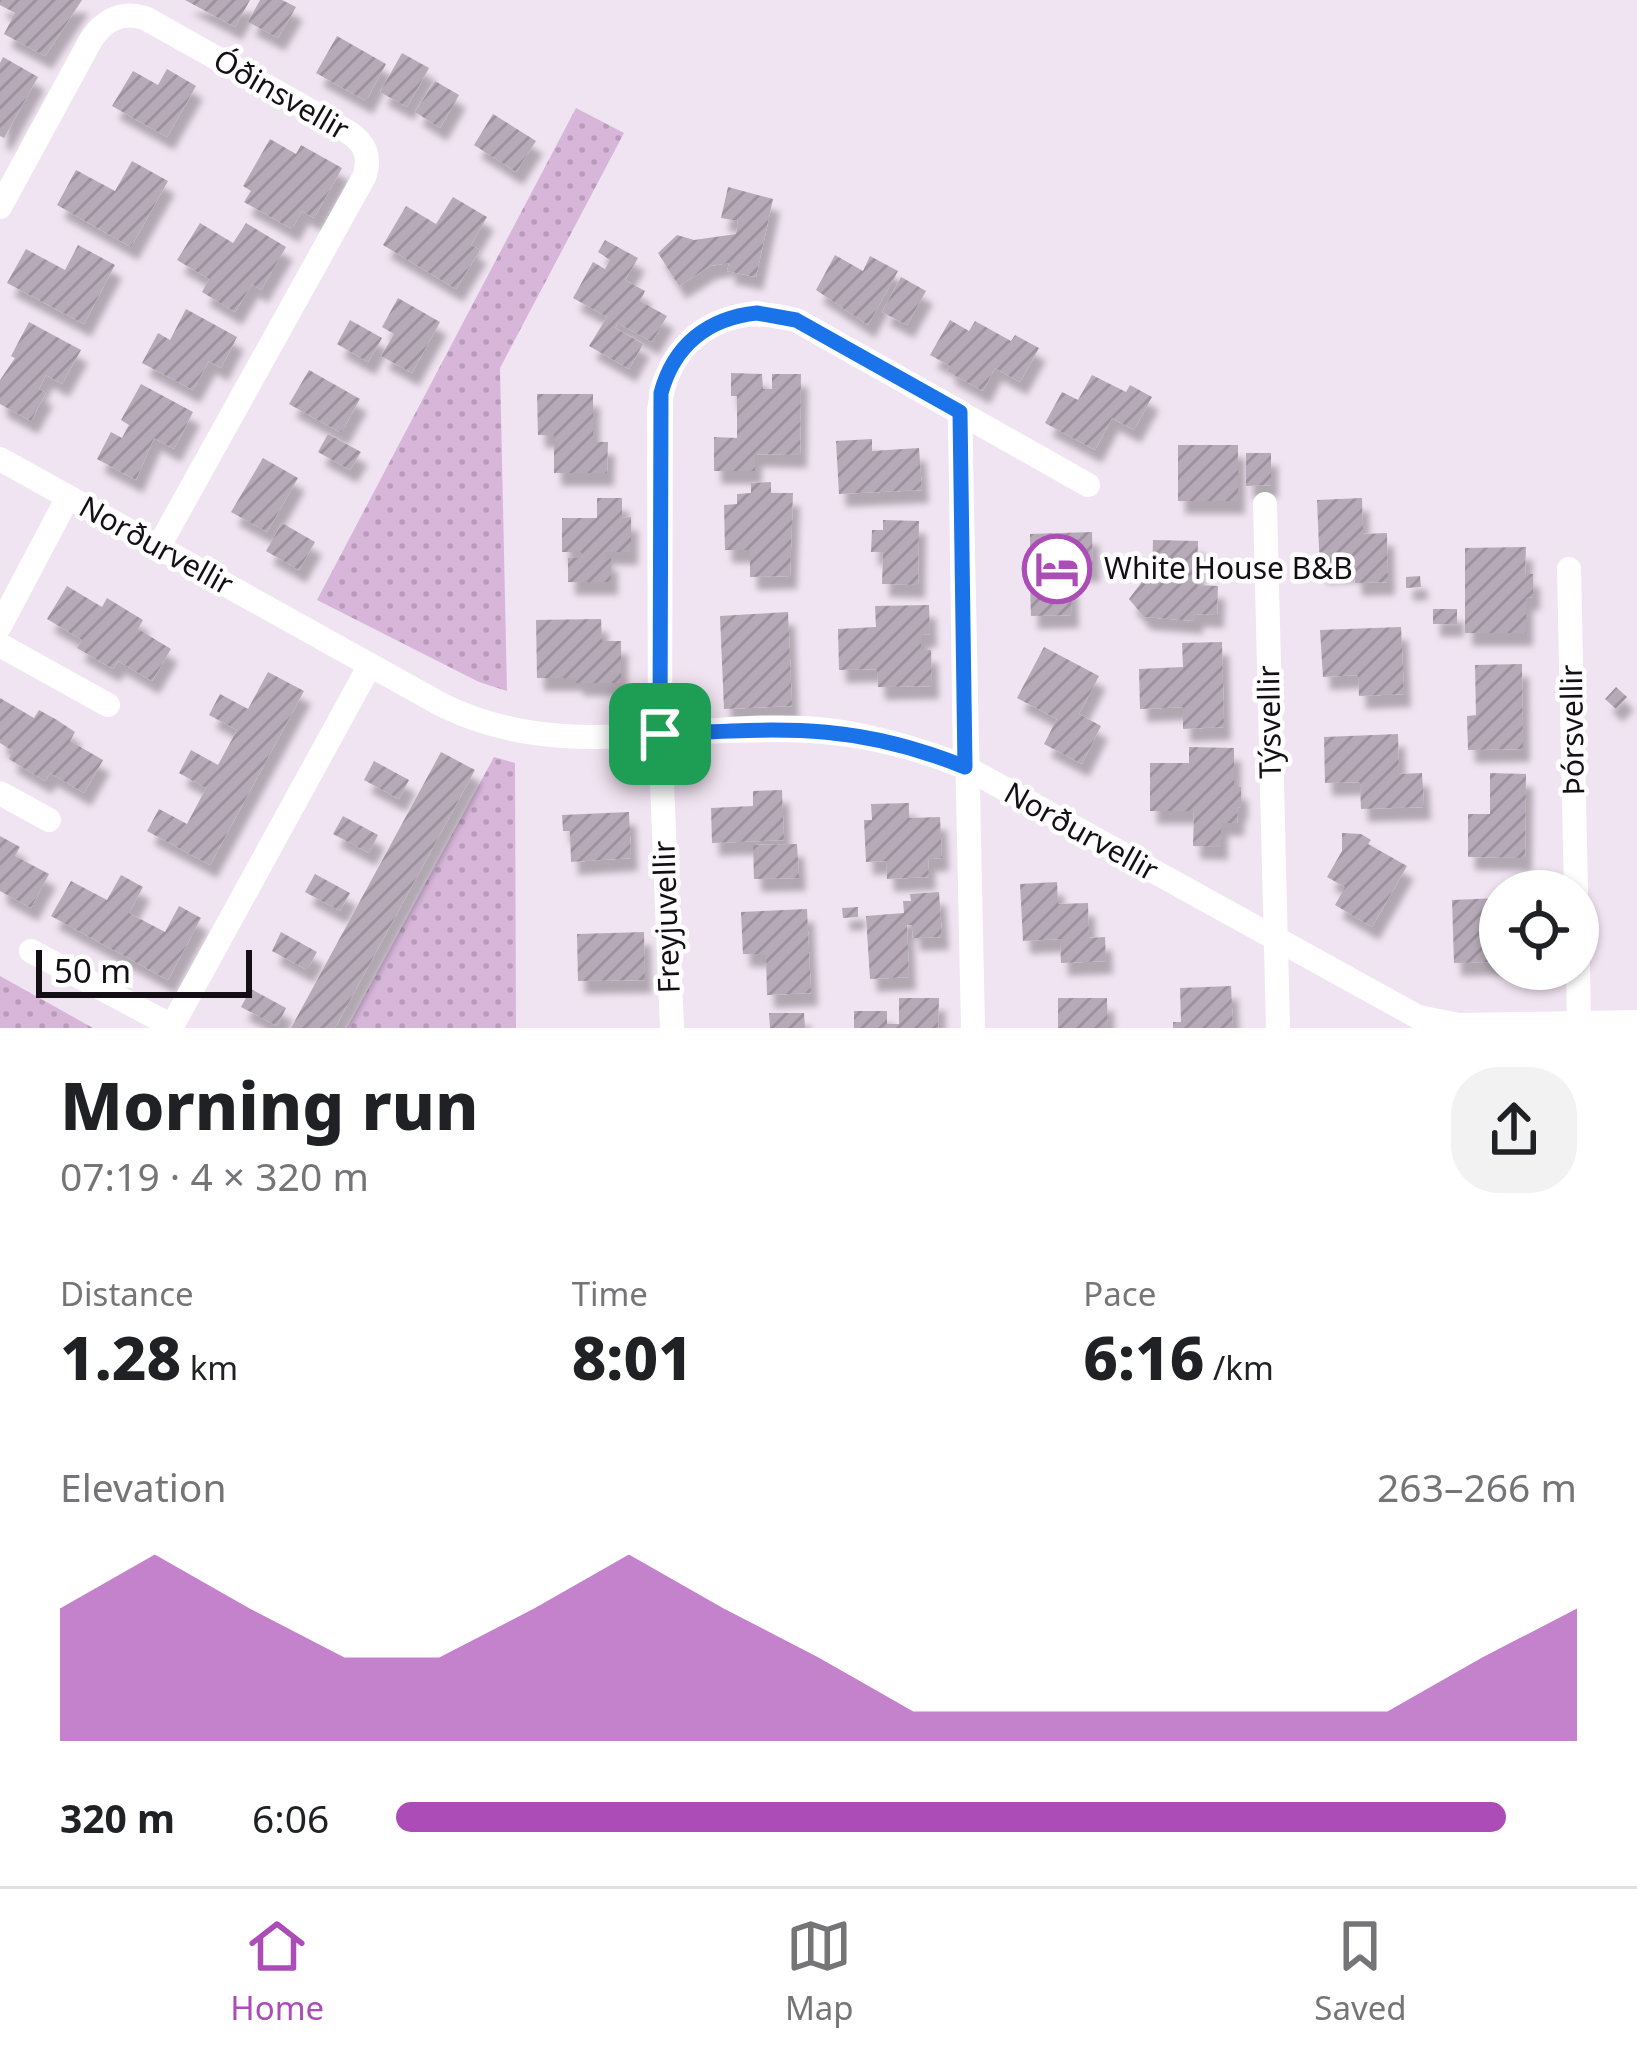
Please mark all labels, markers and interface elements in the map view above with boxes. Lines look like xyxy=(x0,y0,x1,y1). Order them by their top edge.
street label: Óðinsvellir xyxy=(207,38,357,149)
street label: Norðurvellir xyxy=(72,486,241,604)
hotel icon: White House B&B xyxy=(1022,534,1092,604)
place label: White House B&B xyxy=(1104,547,1353,588)
street label: Þórsvellir xyxy=(1550,664,1593,796)
street label: Týsvellir xyxy=(1247,665,1290,779)
pin xyxy=(609,683,711,785)
icon: arrive xyxy=(627,701,693,767)
street label: Norðurvellir xyxy=(997,772,1166,890)
street label: Freyjuvellir xyxy=(642,840,689,994)
map controls xyxy=(1479,870,1599,990)
button: locate xyxy=(1479,870,1599,990)
scale bar xyxy=(36,944,252,997)
text: 50 m xyxy=(54,948,131,993)
text: Morning run xyxy=(60,1059,479,1149)
button: share xyxy=(1451,1067,1577,1193)
text: 07:19 · 4 × 320 m xyxy=(60,1149,369,1202)
text: Distance xyxy=(60,1271,194,1316)
text: Time xyxy=(572,1271,648,1316)
text: Pace xyxy=(1083,1271,1156,1316)
text: 1.28 xyxy=(60,1316,181,1398)
text: 8:01 xyxy=(572,1316,693,1398)
text: 6:16 xyxy=(1083,1316,1204,1398)
text: km xyxy=(181,1345,238,1390)
text: /km xyxy=(1204,1345,1274,1390)
text: Elevation xyxy=(60,1460,227,1513)
text: 263–266 m xyxy=(1377,1460,1577,1513)
text: 320 m xyxy=(60,1791,175,1844)
text: 6:06 xyxy=(252,1791,329,1844)
tab: Home xyxy=(230,1913,324,2030)
tab: Map xyxy=(785,1913,854,2030)
tab: Saved xyxy=(1314,1913,1407,2030)

